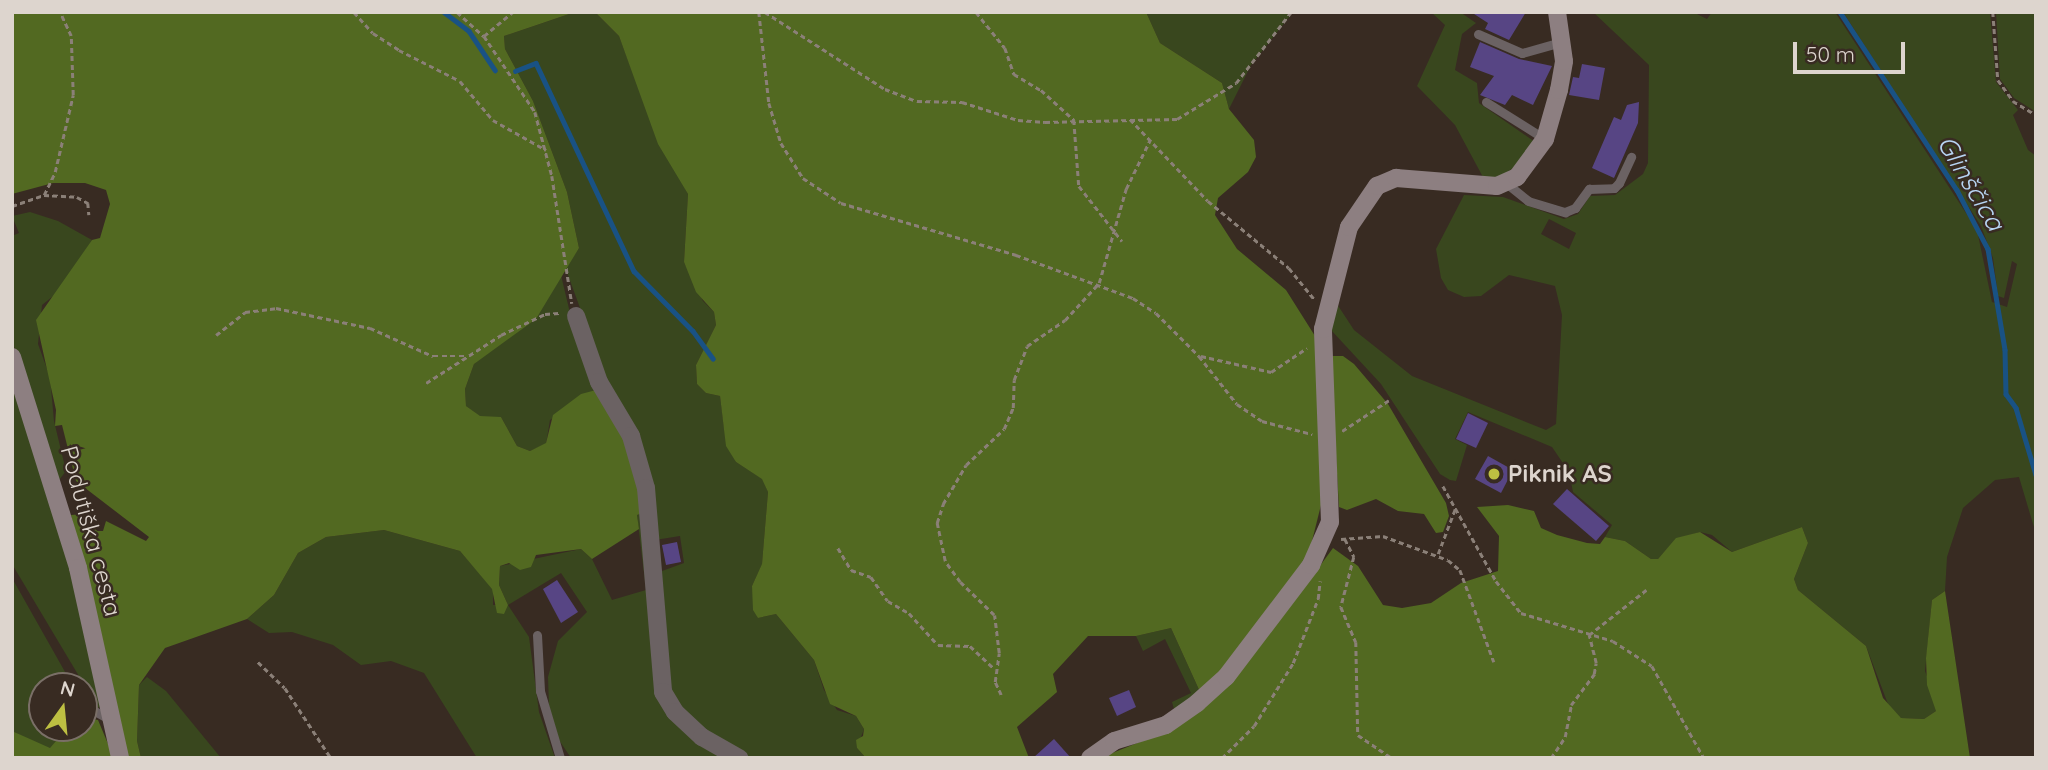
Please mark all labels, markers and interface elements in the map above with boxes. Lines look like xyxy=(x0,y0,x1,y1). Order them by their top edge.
scale bar xyxy=(1796,28,1908,72)
text: 50 m xyxy=(1806,41,1855,67)
water label: Glinščica xyxy=(1931,130,2011,236)
street label: Podutiška cesta xyxy=(54,443,128,619)
place label: Piknik AS xyxy=(1508,460,1612,488)
marker: Piknik AS xyxy=(1486,466,1502,482)
north arrow xyxy=(28,672,98,742)
text: N xyxy=(58,675,78,702)

